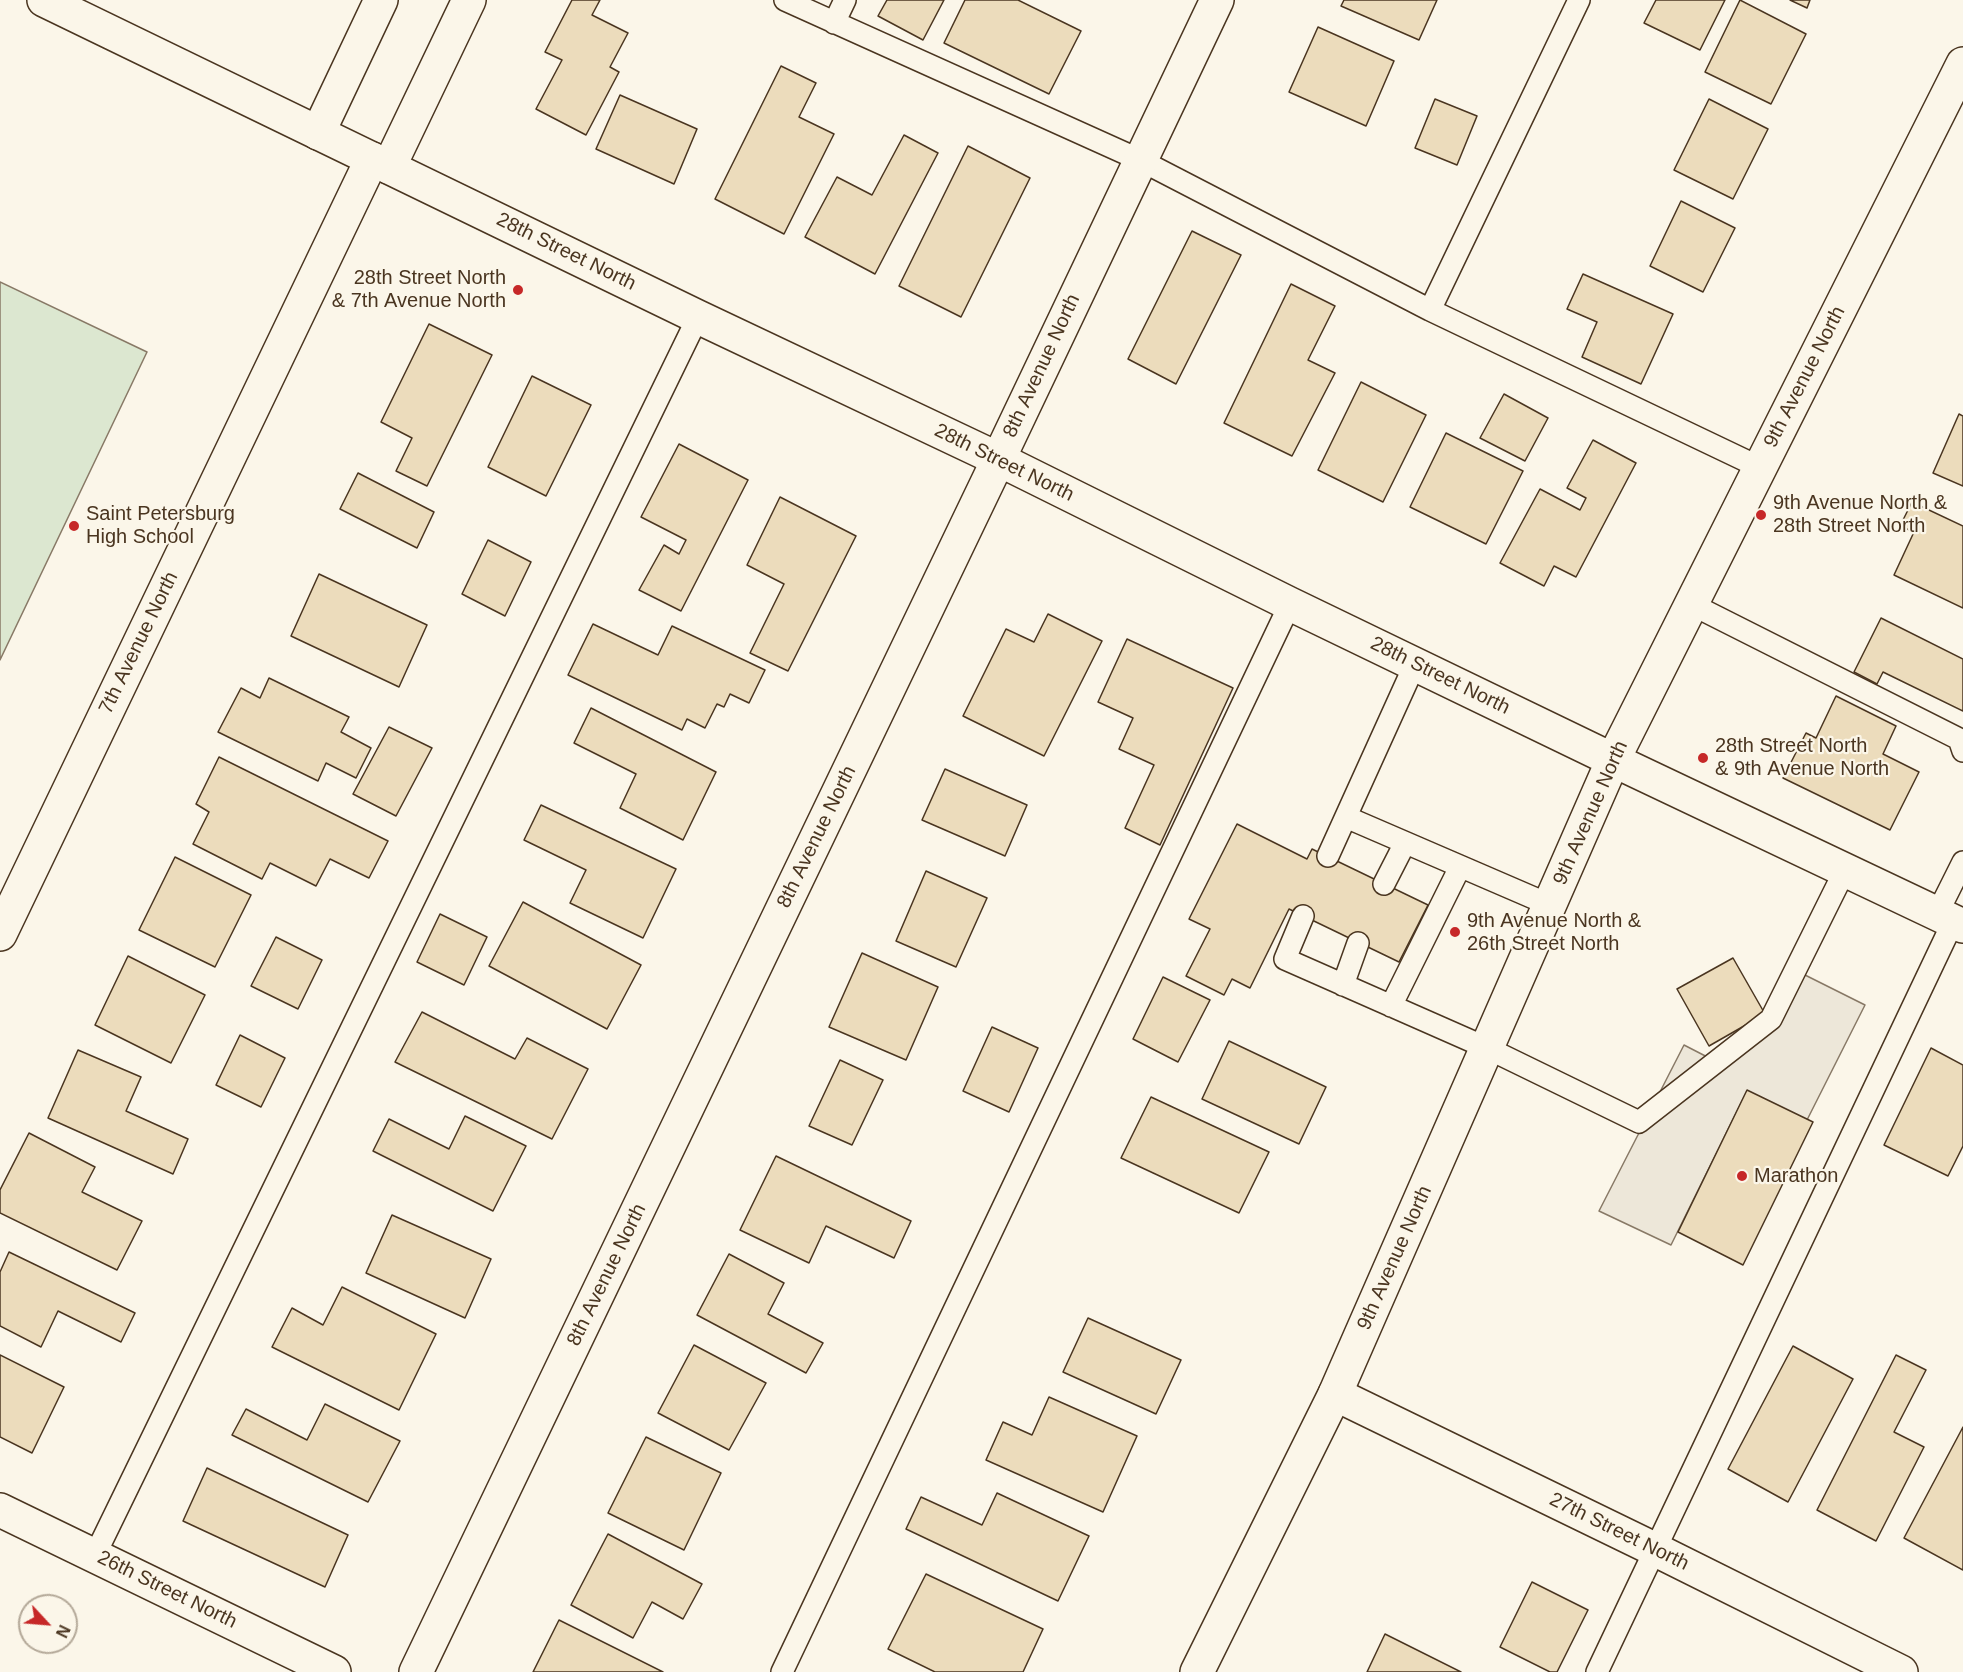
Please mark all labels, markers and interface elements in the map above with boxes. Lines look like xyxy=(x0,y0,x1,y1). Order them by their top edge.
street label: 28th Street North xyxy=(492,208,640,296)
place label: 28th Street North & 7th Avenue North xyxy=(332,266,506,313)
marker: 28th Street North & 7th Avenue North xyxy=(511,283,525,297)
street label: 8th Avenue North xyxy=(998,291,1086,441)
street label: 9th Avenue North xyxy=(1759,302,1851,452)
street label: 28th Street North xyxy=(930,419,1078,507)
place label: 9th Avenue North & 28th Street North xyxy=(1773,491,1947,538)
place label: Saint Petersburg High School xyxy=(86,502,235,549)
marker: 9th Avenue North & 28th Street North xyxy=(1754,508,1768,522)
marker: Saint Petersburg High School xyxy=(67,519,81,533)
street label: 7th Avenue North xyxy=(94,568,184,718)
street label: 28th Street North xyxy=(1366,632,1514,720)
place label: 28th Street North & 9th Avenue North xyxy=(1715,734,1889,781)
street label: 9th Avenue North xyxy=(1548,737,1634,889)
marker: 28th Street North & 9th Avenue North xyxy=(1696,751,1710,765)
street label: 8th Avenue North xyxy=(772,762,862,912)
place label: 9th Avenue North & 26th Street North xyxy=(1467,909,1641,956)
marker: 9th Avenue North & 26th Street North xyxy=(1448,925,1462,939)
place label: Marathon xyxy=(1754,1164,1838,1188)
marker: Marathon xyxy=(1735,1169,1749,1183)
street label: 9th Avenue North xyxy=(1352,1182,1438,1334)
street label: 8th Avenue North xyxy=(562,1200,652,1350)
street label: 27th Street North xyxy=(1545,1488,1693,1576)
street label: 26th Street North xyxy=(93,1546,241,1634)
north arrow xyxy=(18,1594,78,1654)
text: N xyxy=(53,1622,73,1640)

